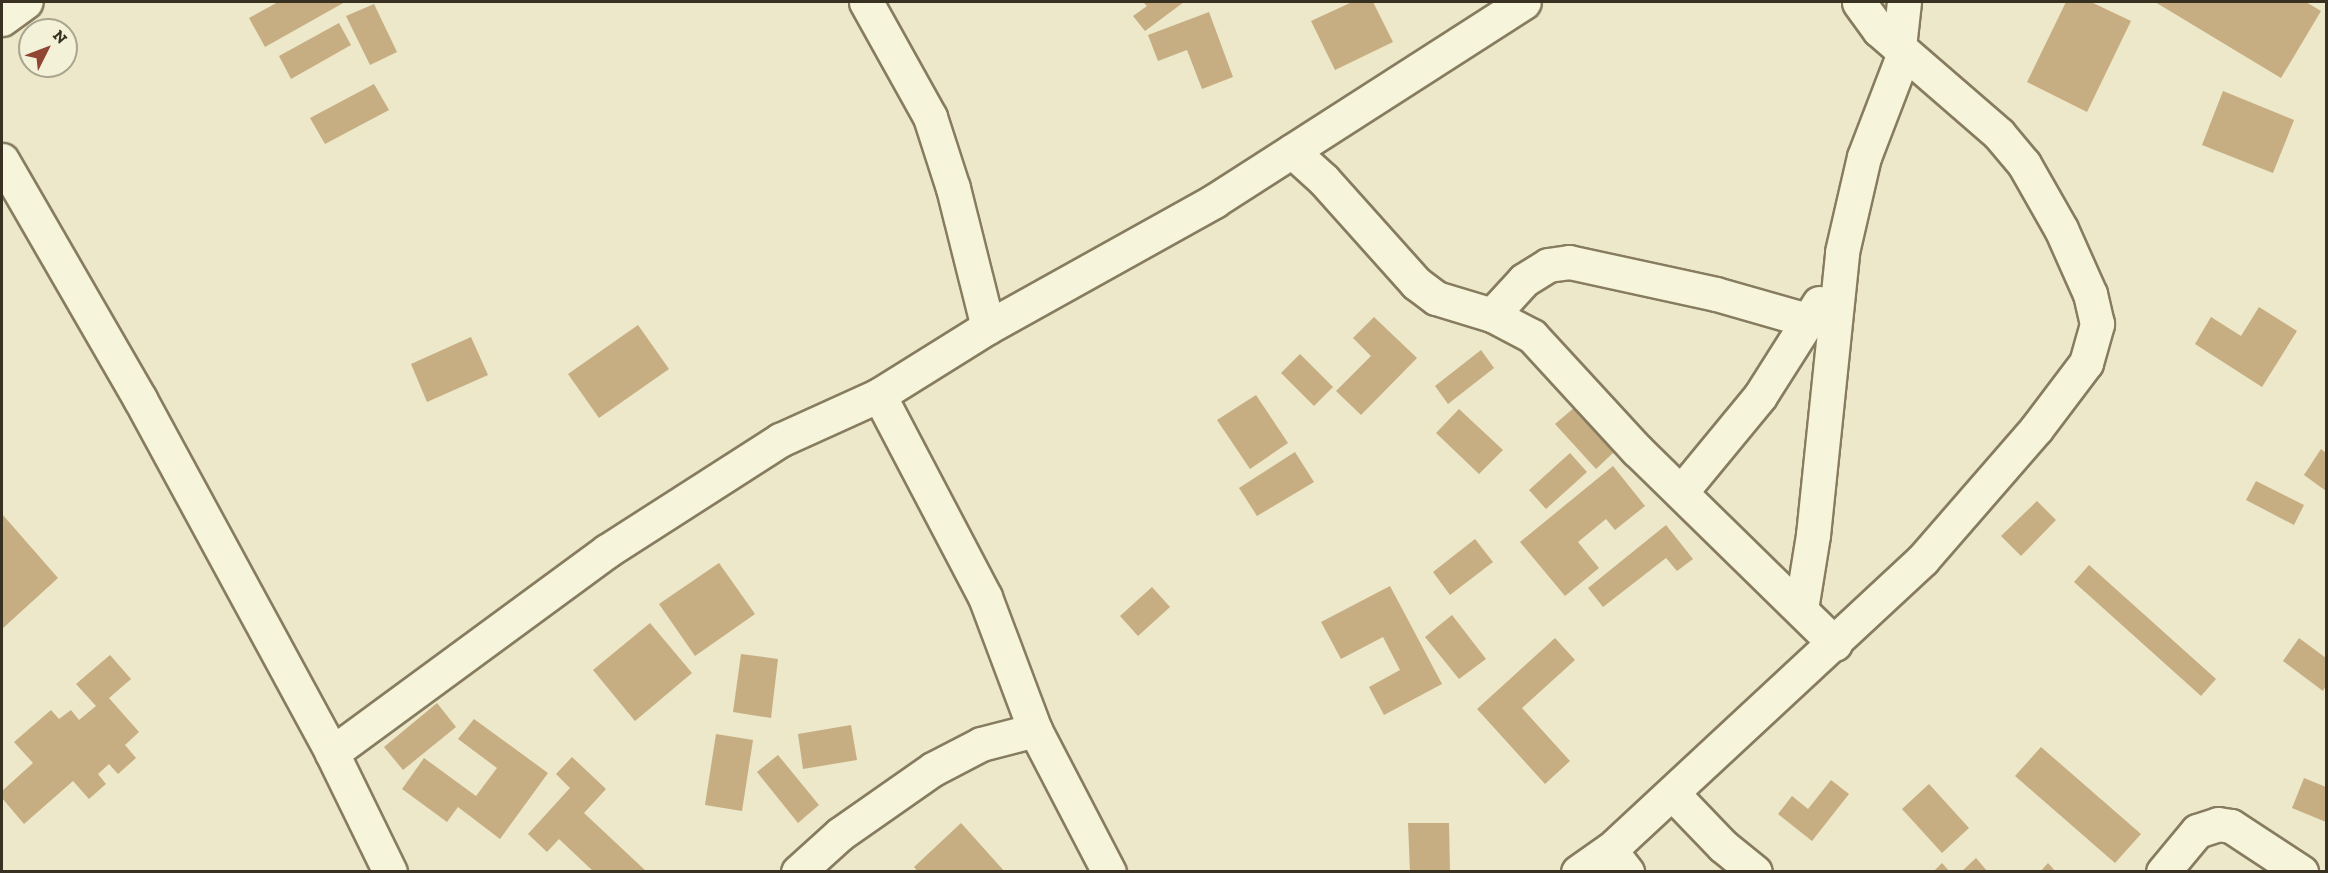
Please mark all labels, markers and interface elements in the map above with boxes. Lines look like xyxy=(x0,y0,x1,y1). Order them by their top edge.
north arrow xyxy=(18,18,78,78)
text: N xyxy=(49,26,71,48)

